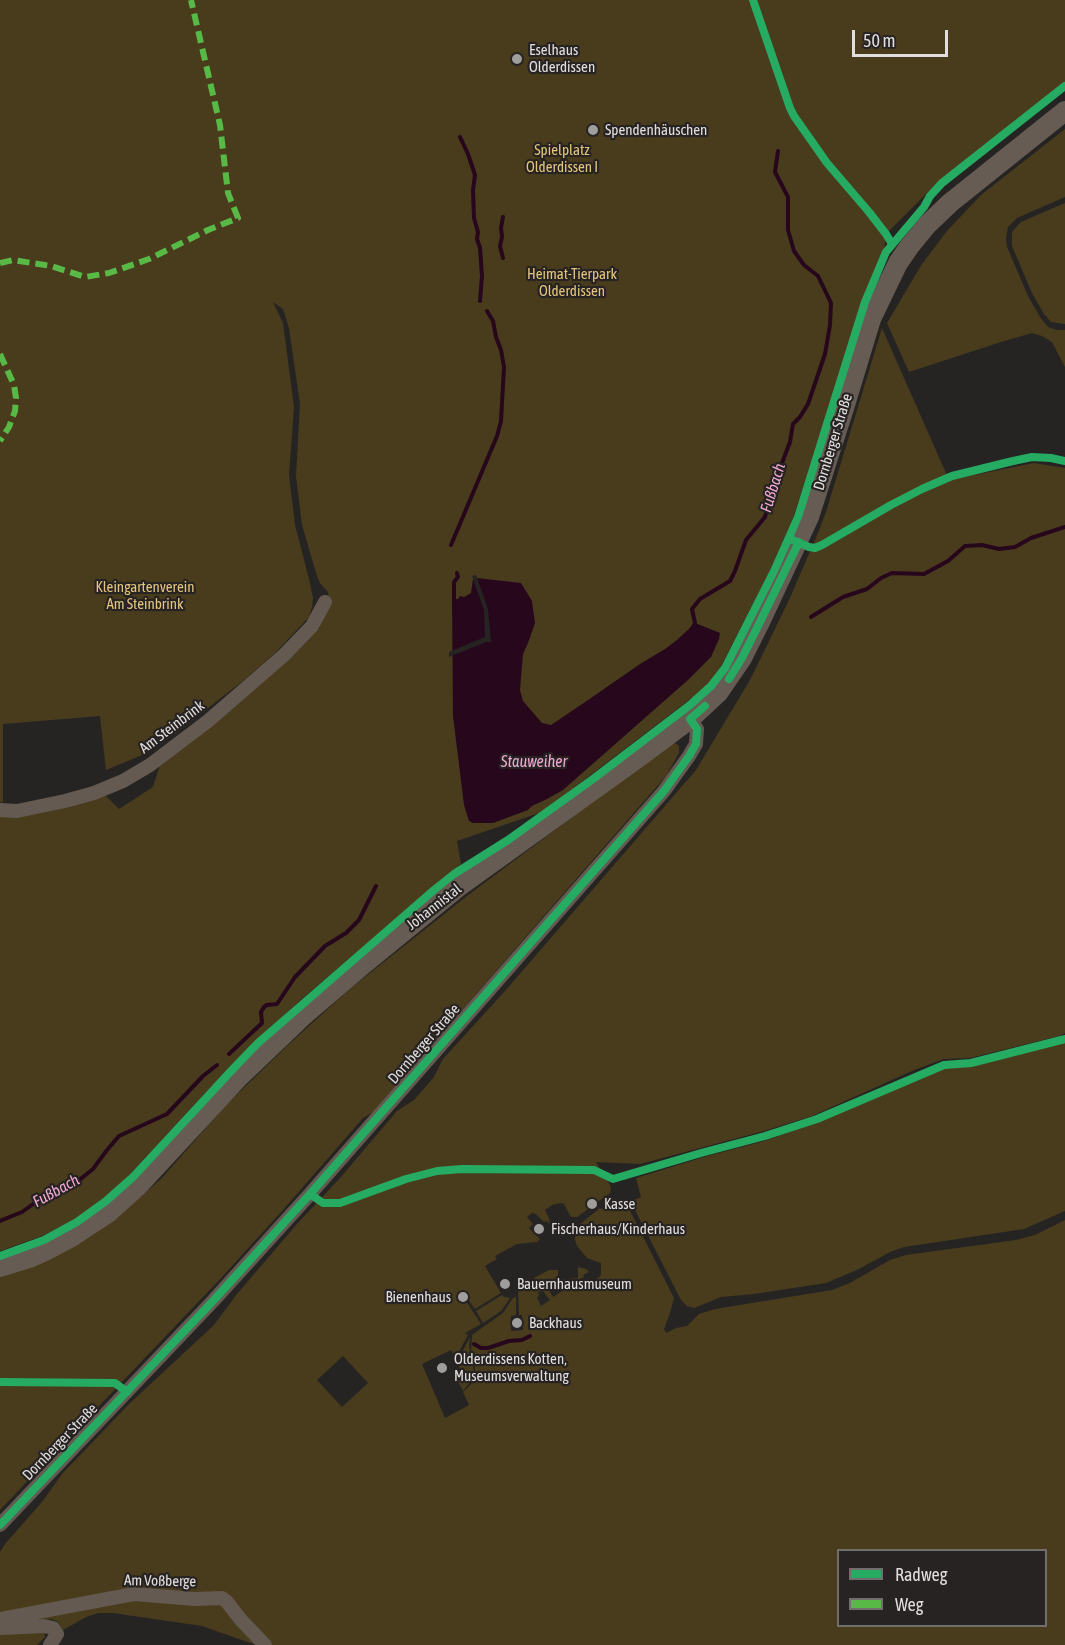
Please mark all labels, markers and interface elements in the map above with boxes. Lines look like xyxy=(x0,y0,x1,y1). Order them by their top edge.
scale bar xyxy=(855,18,951,56)
text: 50 m xyxy=(863,30,895,51)
place label: Eselhaus Olderdissen xyxy=(529,41,595,76)
marker: Eselhaus Olderdissen xyxy=(510,52,524,66)
place label: Spendenhäuschen xyxy=(605,121,707,139)
marker: Spendenhäuschen xyxy=(586,123,600,137)
park label: Spielplatz Olderdissen I xyxy=(526,141,598,176)
park label: Heimat-Tierpark Olderdissen xyxy=(527,265,617,300)
street label: Dornberger Straße xyxy=(810,392,856,492)
water label: Fußbach xyxy=(756,461,790,515)
park label: Kleingartenverein Am Steinbrink xyxy=(95,578,195,613)
street label: Am Steinbrink xyxy=(136,697,208,757)
water label: Stauweiher xyxy=(501,752,567,772)
street label: Johannistal xyxy=(403,880,465,934)
street label: Dornberger Straße xyxy=(384,1000,464,1088)
water label: Fußbach xyxy=(29,1170,83,1212)
place label: Kasse xyxy=(604,1195,635,1213)
marker: Kasse xyxy=(585,1197,599,1211)
place label: Fischerhaus/Kinderhaus xyxy=(551,1220,685,1238)
marker: Fischerhaus/Kinderhaus xyxy=(532,1222,546,1236)
place label: Bauernhausmuseum xyxy=(517,1275,632,1293)
marker: Bauernhausmuseum xyxy=(498,1277,512,1291)
place label: Bienenhaus xyxy=(385,1288,451,1306)
marker: Bienenhaus xyxy=(456,1290,470,1304)
place label: Backhaus xyxy=(529,1314,582,1332)
marker: Backhaus xyxy=(510,1316,524,1330)
place label: Olderdissens Kotten, Museumsverwaltung xyxy=(454,1350,569,1385)
marker: Olderdissens Kotten, Museumsverwaltung xyxy=(435,1361,449,1375)
street label: Dornberger Straße xyxy=(19,1400,101,1484)
legend xyxy=(837,1549,1047,1627)
text: Radweg xyxy=(895,1564,947,1585)
street label: Am Voßberge xyxy=(124,1571,196,1591)
text: Weg xyxy=(895,1594,923,1615)

